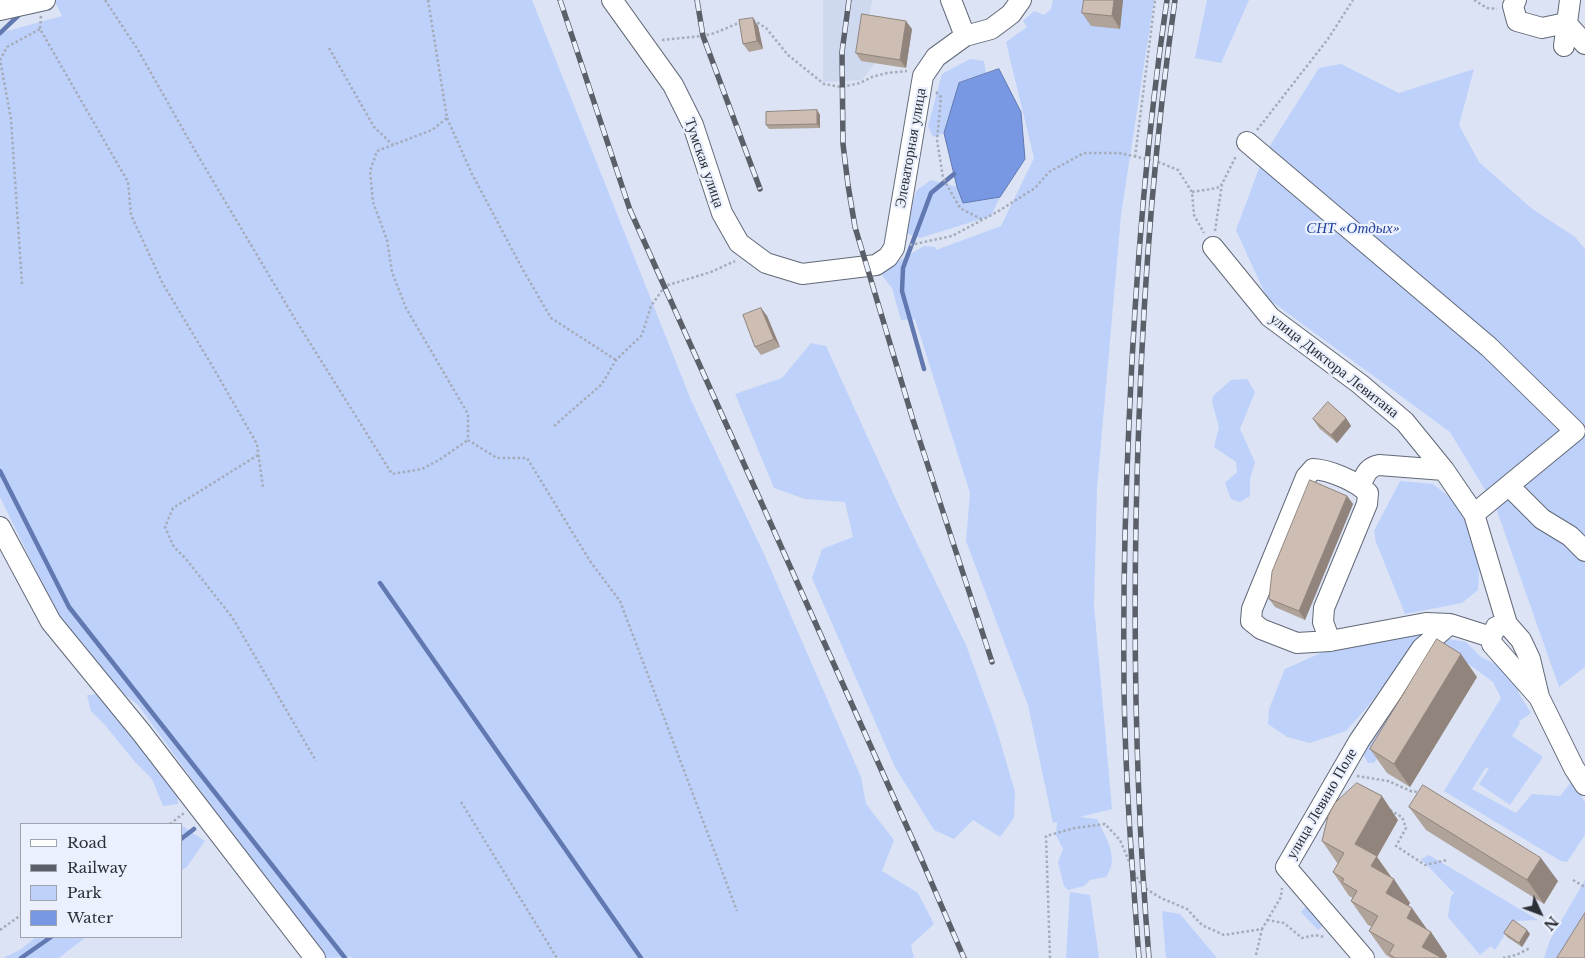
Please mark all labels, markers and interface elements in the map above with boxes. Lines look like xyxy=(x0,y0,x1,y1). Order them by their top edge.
street label: Элеваторная улица xyxy=(892,87,930,209)
street label: Тумская улица xyxy=(680,116,728,210)
park label: СНТ «Отдых» xyxy=(1306,220,1400,238)
street label: улица Диктора Левитана xyxy=(1266,310,1402,422)
street label: улица Левино Поле xyxy=(1283,745,1361,863)
legend xyxy=(20,823,182,938)
text: Road xyxy=(67,833,107,852)
text: Railway xyxy=(67,858,127,877)
text: Park xyxy=(67,883,102,902)
north arrow xyxy=(1515,888,1565,938)
text: Water xyxy=(67,908,113,927)
text: N xyxy=(1540,912,1562,934)

